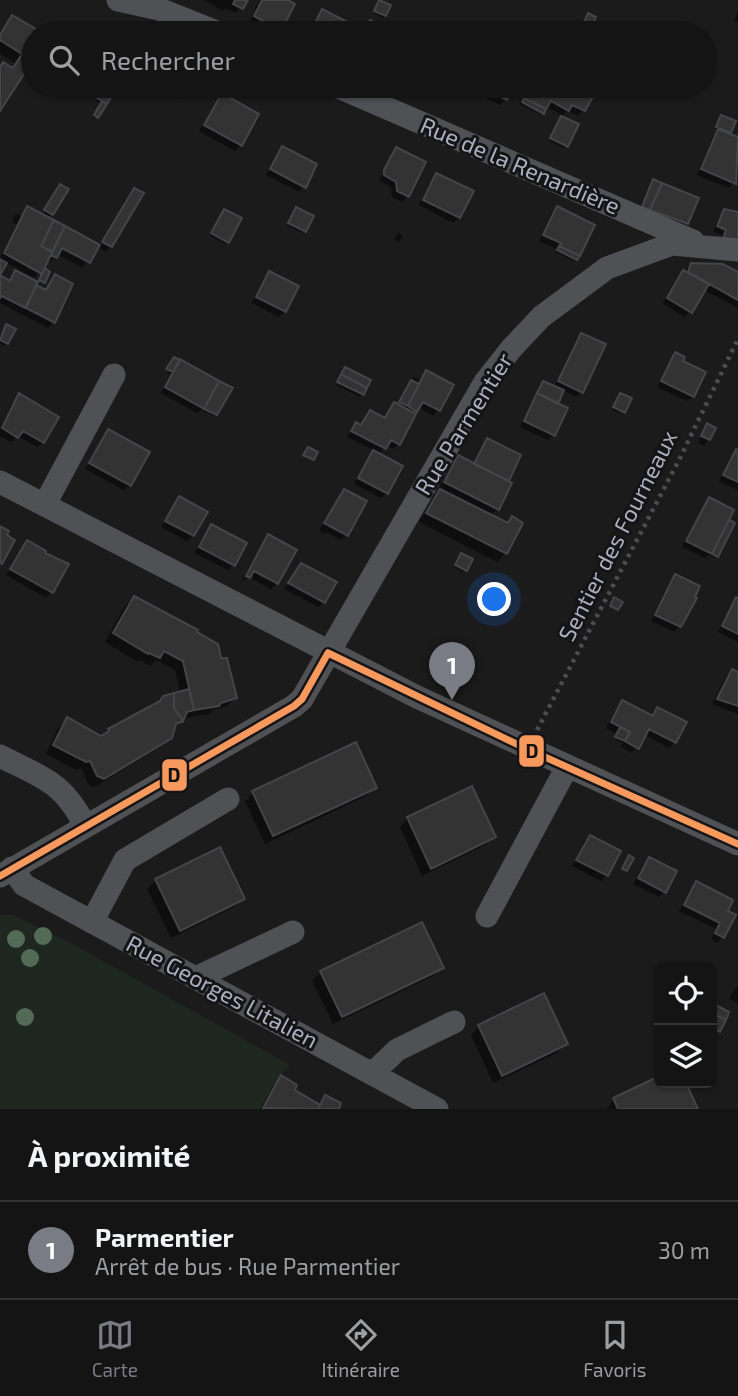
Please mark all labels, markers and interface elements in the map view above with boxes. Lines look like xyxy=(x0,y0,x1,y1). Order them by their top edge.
search box xyxy=(21,21,717,98)
icon: search xyxy=(45,41,83,79)
text: Rechercher xyxy=(101,44,235,75)
street label: Rue de la Renardière xyxy=(416,110,624,220)
street label: Rue Parmentier xyxy=(408,347,518,500)
street label: Sentier des Fourneaux xyxy=(552,426,682,646)
your location xyxy=(477,582,511,616)
pin: 1 xyxy=(429,642,475,700)
line badge: D xyxy=(518,734,545,768)
text: D xyxy=(526,739,539,762)
line badge: D xyxy=(161,758,188,792)
text: D xyxy=(168,763,181,786)
street label: Rue Georges Litalien xyxy=(122,929,323,1053)
map controls xyxy=(654,962,717,1088)
button: locate xyxy=(654,962,717,1025)
button: layers xyxy=(654,1025,717,1088)
text: À proximité xyxy=(28,1137,190,1173)
text: Parmentier xyxy=(95,1221,234,1252)
text: 1 xyxy=(46,1236,56,1264)
text: 30 m xyxy=(658,1236,710,1264)
text: Arrêt de bus · Rue Parmentier xyxy=(95,1252,400,1280)
tab: Carte xyxy=(92,1316,138,1381)
tab: Itinéraire xyxy=(321,1316,400,1381)
tab: Favoris xyxy=(583,1316,646,1381)

